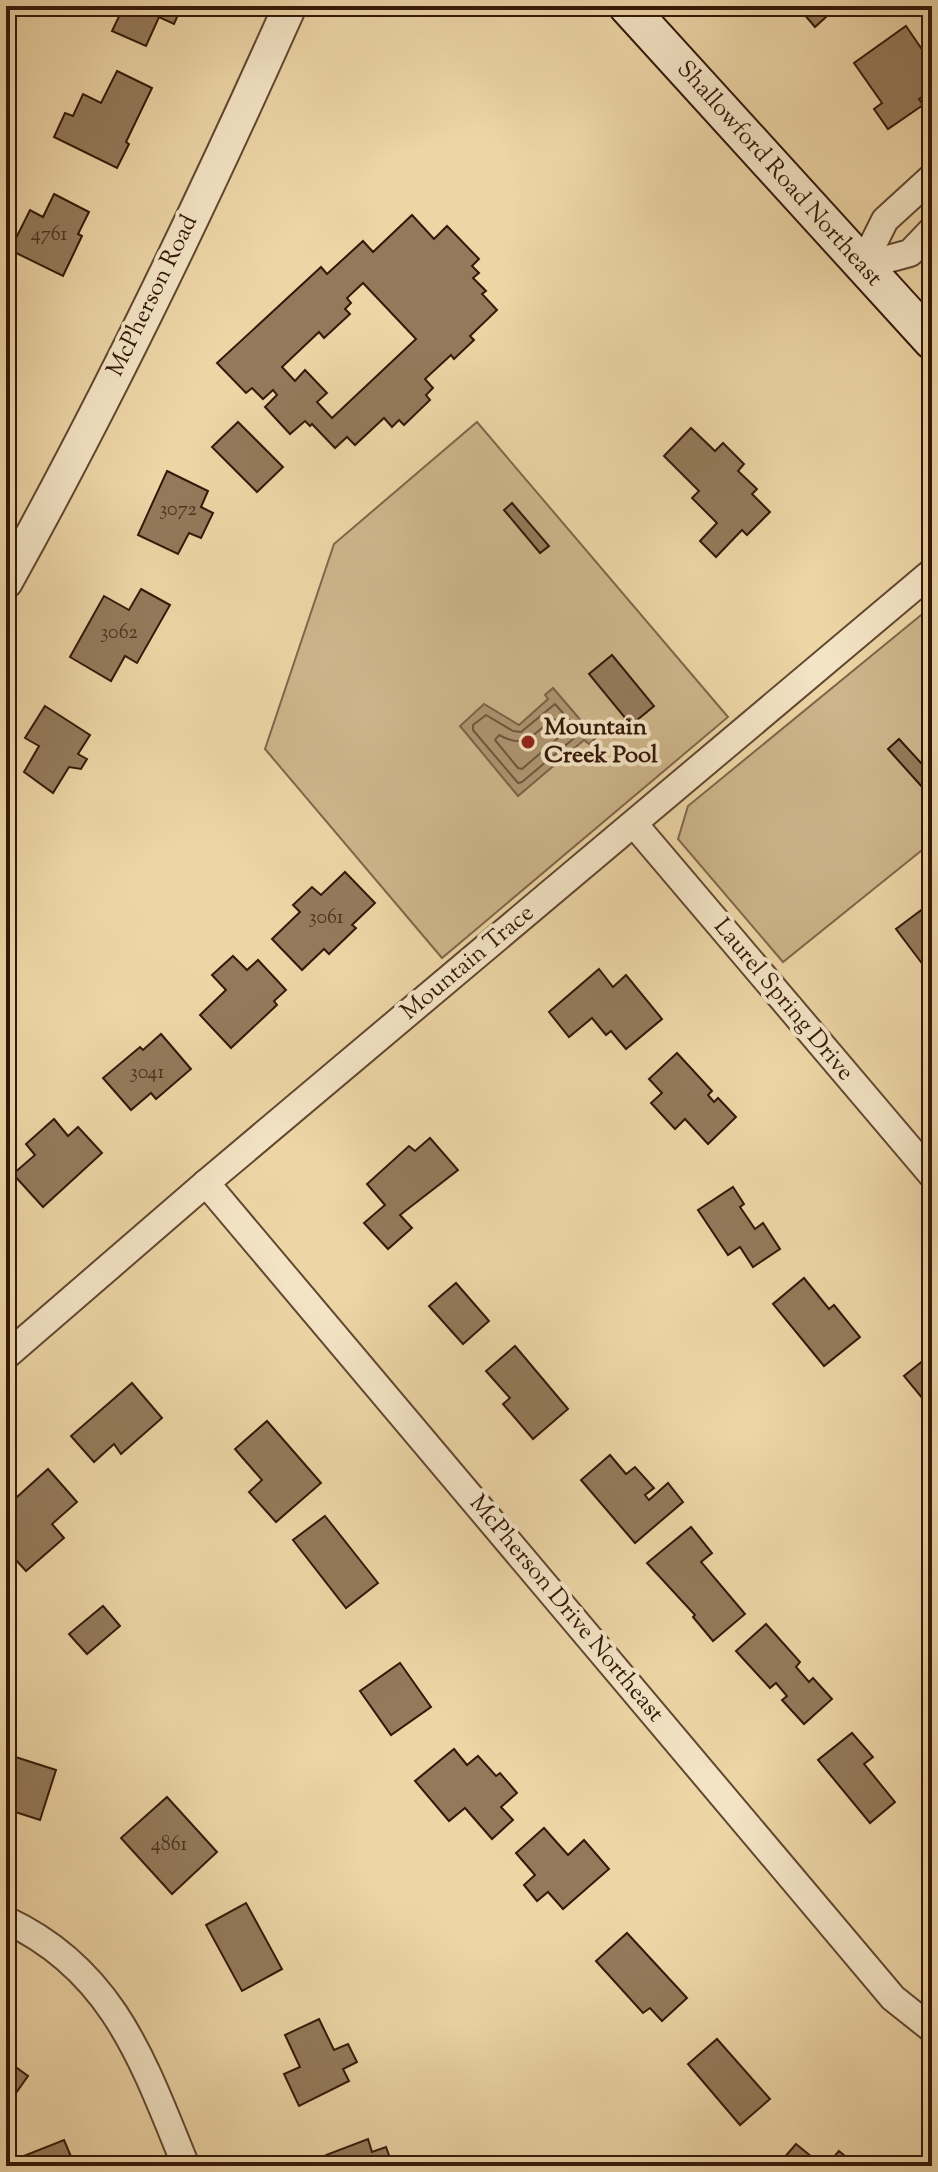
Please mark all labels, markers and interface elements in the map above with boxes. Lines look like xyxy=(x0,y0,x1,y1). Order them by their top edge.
street label: Shallowford Road Northeast xyxy=(668,54,890,294)
street label: McPherson Road xyxy=(99,209,207,383)
house number: 4761 xyxy=(31,221,68,250)
house number: 3072 xyxy=(159,496,197,525)
house number: 3062 xyxy=(100,619,138,648)
place label: Mountain Creek Pool xyxy=(544,711,658,773)
marker: Mountain Creek Pool xyxy=(519,733,537,751)
street label: Mountain Trace xyxy=(394,897,542,1029)
house number: 3061 xyxy=(308,904,344,933)
street label: Laurel Spring Drive xyxy=(705,911,861,1089)
house number: 3041 xyxy=(130,1059,164,1088)
street label: McPherson Drive Northeast xyxy=(461,1488,671,1730)
house number: 4861 xyxy=(151,1831,188,1860)

